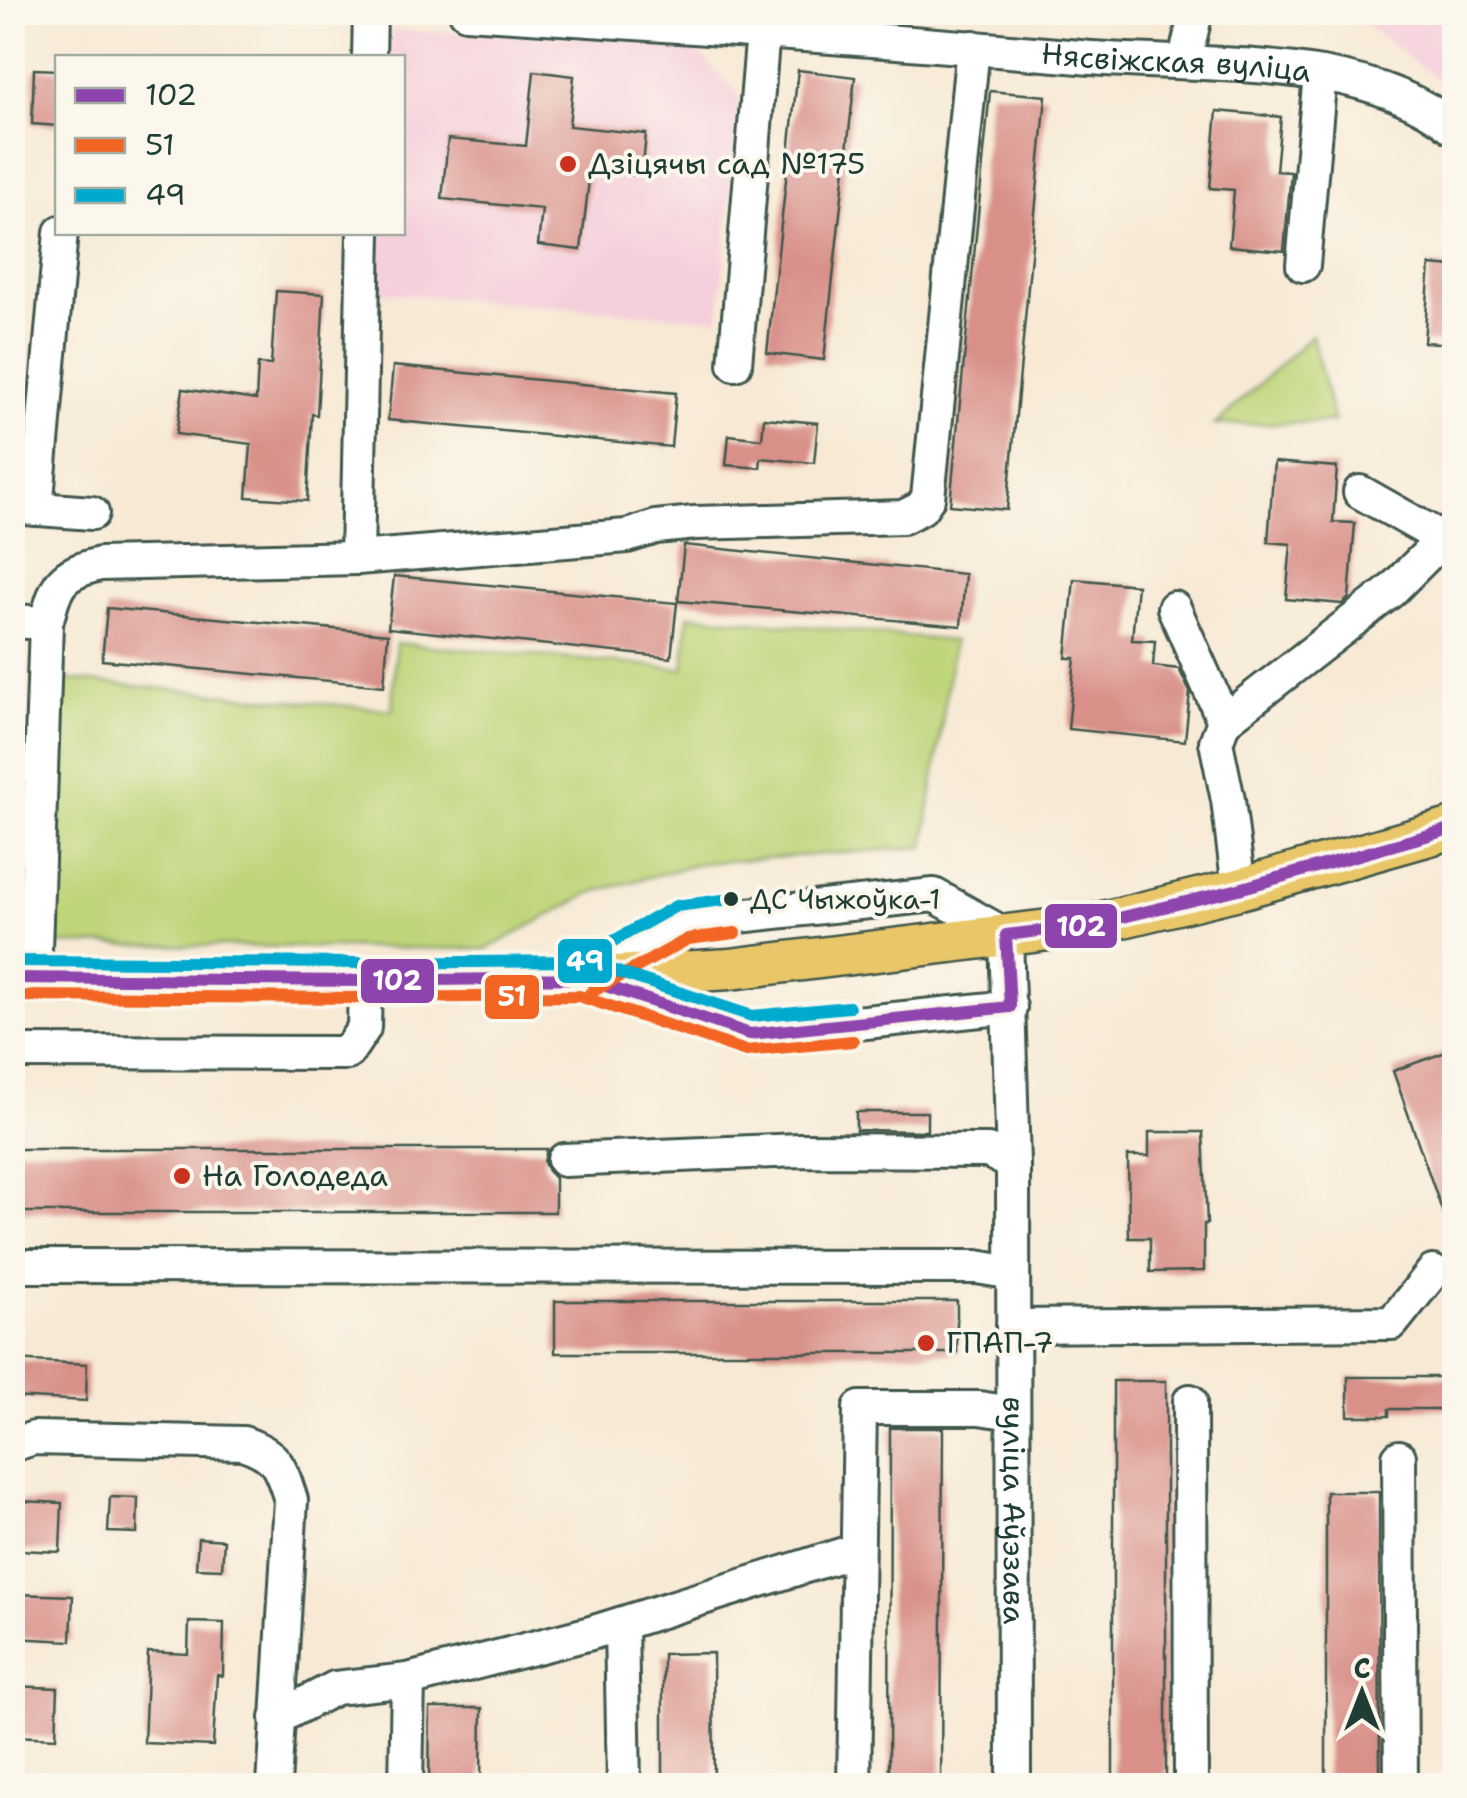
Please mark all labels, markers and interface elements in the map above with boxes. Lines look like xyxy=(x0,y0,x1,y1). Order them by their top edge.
street label: Нясвіжская вуліца xyxy=(1040,33,1314,92)
legend xyxy=(55,55,405,235)
text: 102 xyxy=(145,74,197,115)
text: 51 xyxy=(145,124,175,165)
place label: Дзіцячы сад №175 xyxy=(588,143,865,184)
marker: Дзіцячы сад №175 xyxy=(557,153,579,175)
text: 49 xyxy=(145,174,186,215)
place label: ДС Чыжоўка-1 xyxy=(750,880,941,918)
marker: ДС Чыжоўка-1 xyxy=(721,889,741,909)
line badge: 102 xyxy=(1043,902,1119,950)
text: 102 xyxy=(1056,907,1106,945)
line badge: 49 xyxy=(556,937,614,985)
text: 49 xyxy=(566,942,604,980)
line badge: 102 xyxy=(359,957,436,1005)
text: 102 xyxy=(372,961,422,999)
line badge: 51 xyxy=(483,973,541,1021)
text: 51 xyxy=(497,977,527,1015)
place label: На Голодеда xyxy=(202,1155,388,1196)
marker: На Голодеда xyxy=(171,1165,193,1187)
place label: ГПАП-7 xyxy=(946,1322,1054,1363)
marker: ГПАП-7 xyxy=(915,1332,937,1354)
street label: вуліца Аўэзава xyxy=(993,1396,1035,1625)
north arrow xyxy=(1312,1643,1412,1743)
text: С xyxy=(1353,1649,1371,1687)

